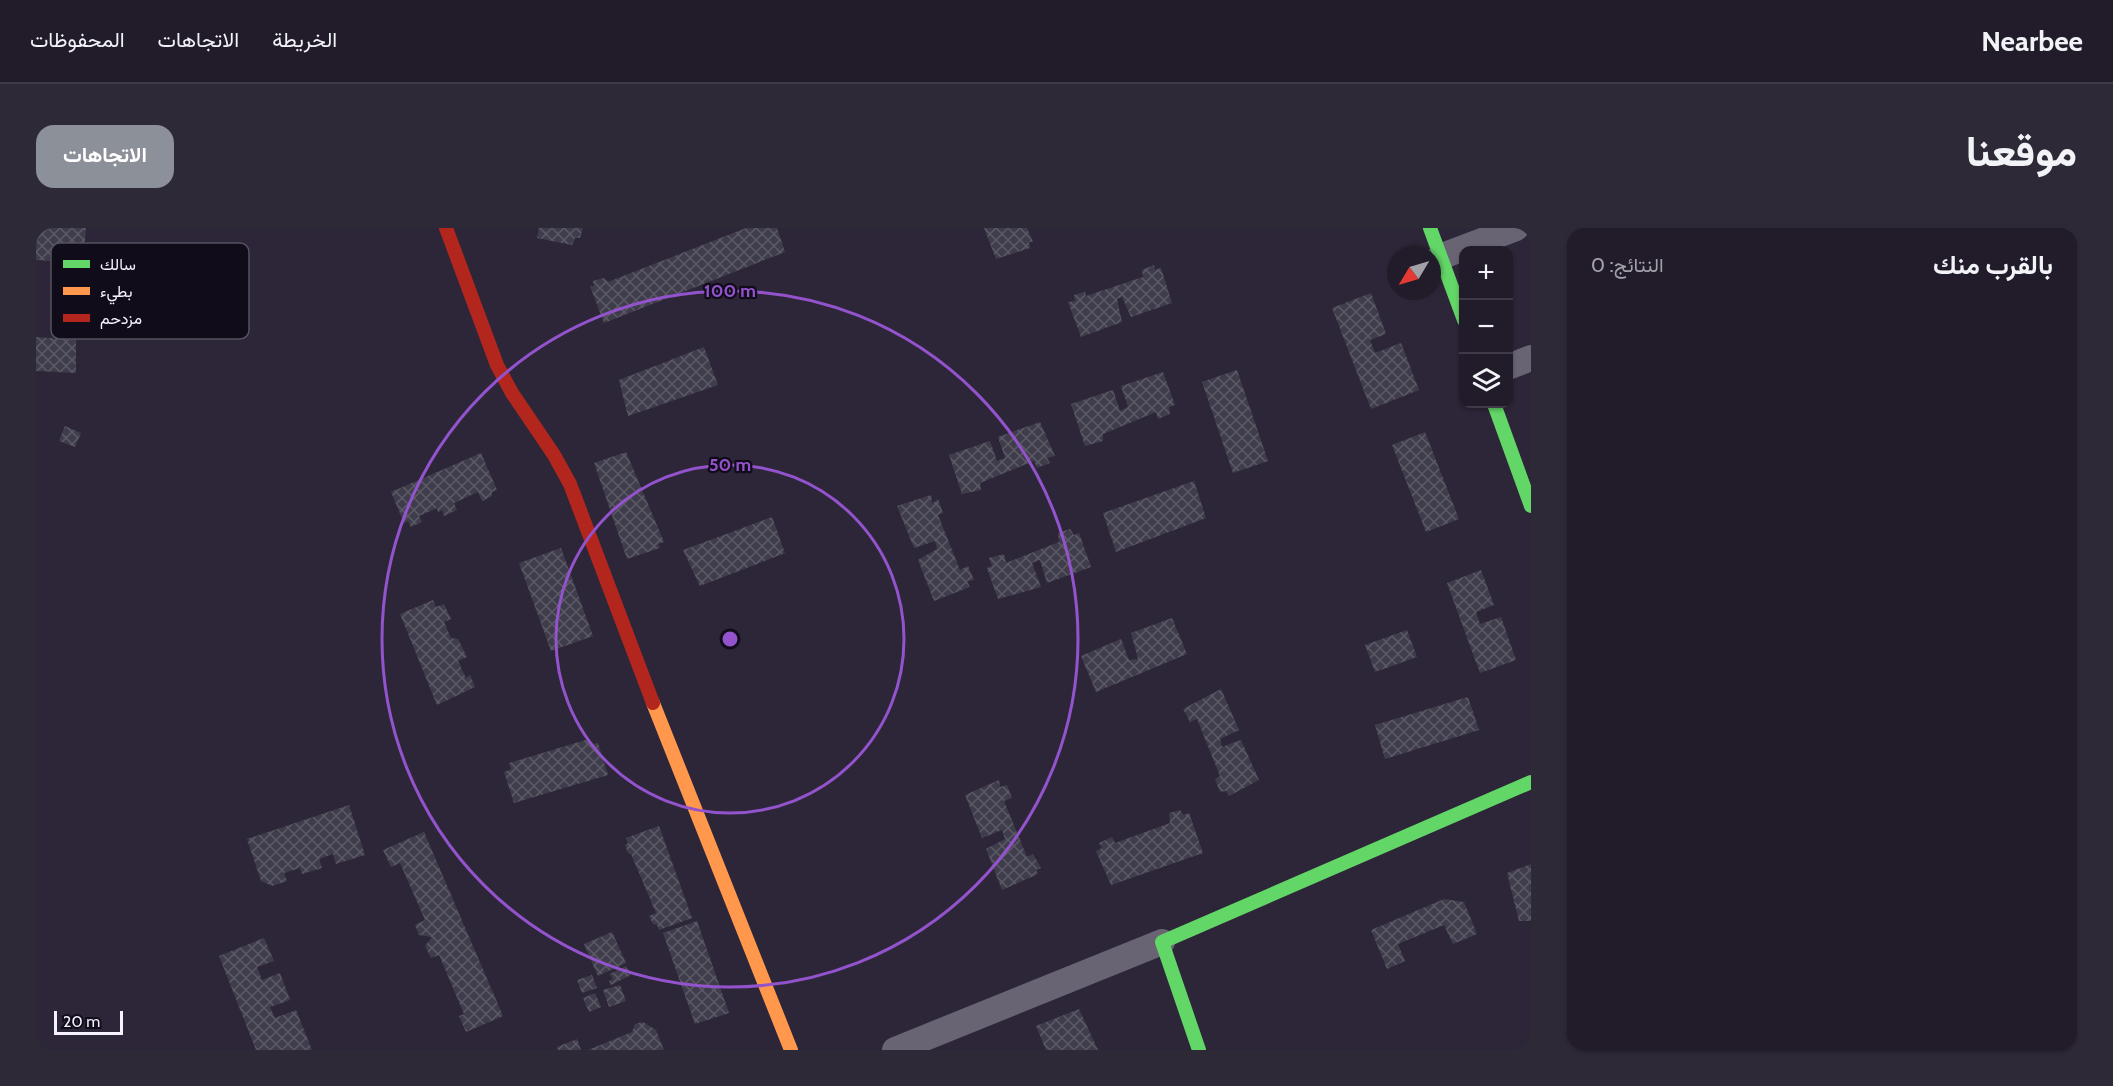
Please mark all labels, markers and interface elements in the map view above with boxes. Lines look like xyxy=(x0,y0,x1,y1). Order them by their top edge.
text: Nearbee xyxy=(1981,24,2083,58)
text: المحفوظات xyxy=(30,27,125,52)
text: الاتجاهات xyxy=(158,27,239,52)
text: الخريطة xyxy=(272,27,337,52)
button: الاتجاهات xyxy=(36,125,174,188)
text: موقعنا xyxy=(1966,125,2077,177)
legend xyxy=(51,243,249,339)
north arrow xyxy=(1387,246,1441,300)
map controls xyxy=(1459,246,1513,408)
button: + xyxy=(1459,246,1513,300)
text: بالقرب منك xyxy=(1933,249,2053,281)
text: النتائج: 0 xyxy=(1591,253,1664,277)
text: سالك xyxy=(100,255,136,274)
text: 100 m xyxy=(704,280,756,302)
text: بطيء xyxy=(100,282,132,305)
button: − xyxy=(1459,300,1513,354)
text: مزدحم xyxy=(100,309,142,329)
button: layers xyxy=(1459,354,1513,408)
text: 50 m xyxy=(709,454,751,476)
centre of rings xyxy=(720,629,740,649)
scale bar xyxy=(54,1008,123,1036)
text: 20 m xyxy=(63,1012,100,1031)

